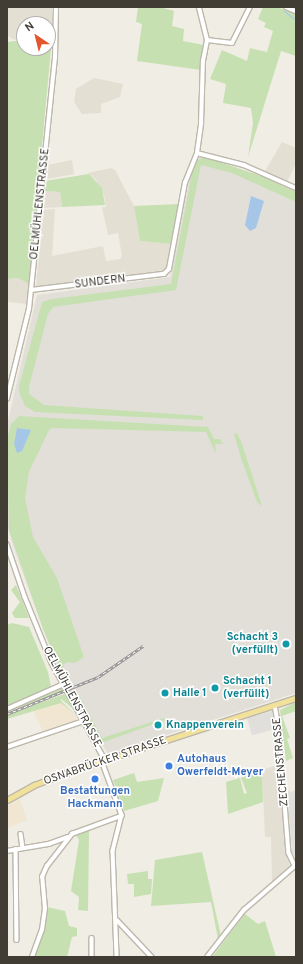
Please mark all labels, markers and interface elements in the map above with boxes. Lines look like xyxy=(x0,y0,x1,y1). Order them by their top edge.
north arrow xyxy=(16,16,56,56)
text: N xyxy=(22,19,37,35)
street label: OELMÜHLENSTRASSE xyxy=(28,148,52,260)
street label: SUNDERN xyxy=(74,272,126,292)
place label: Schacht 3 (verfüllt) xyxy=(227,631,278,657)
marker: Schacht 3 (verfüllt) xyxy=(281,639,291,649)
street label: OELMÜHLENSTRASSE xyxy=(40,644,104,750)
place label: Schacht 1 (verfüllt) xyxy=(223,675,272,701)
marker: Schacht 1 (verfüllt) xyxy=(210,683,220,693)
place label: Halle 1 xyxy=(173,686,207,700)
marker: Halle 1 xyxy=(160,688,170,698)
street label: ZECHENSTRASSE xyxy=(271,717,291,807)
place label: Knappenverein xyxy=(166,718,244,732)
marker: Knappenverein xyxy=(153,720,163,730)
street label: OSNABRÜCKER STRASSE xyxy=(42,734,168,788)
place label: Autohaus Owerfeldt-Meyer xyxy=(177,753,263,779)
marker: Autohaus Owerfeldt-Meyer xyxy=(164,761,174,771)
marker: Bestattungen Hackmann xyxy=(90,774,100,784)
place label: Bestattungen Hackmann xyxy=(60,785,130,811)

